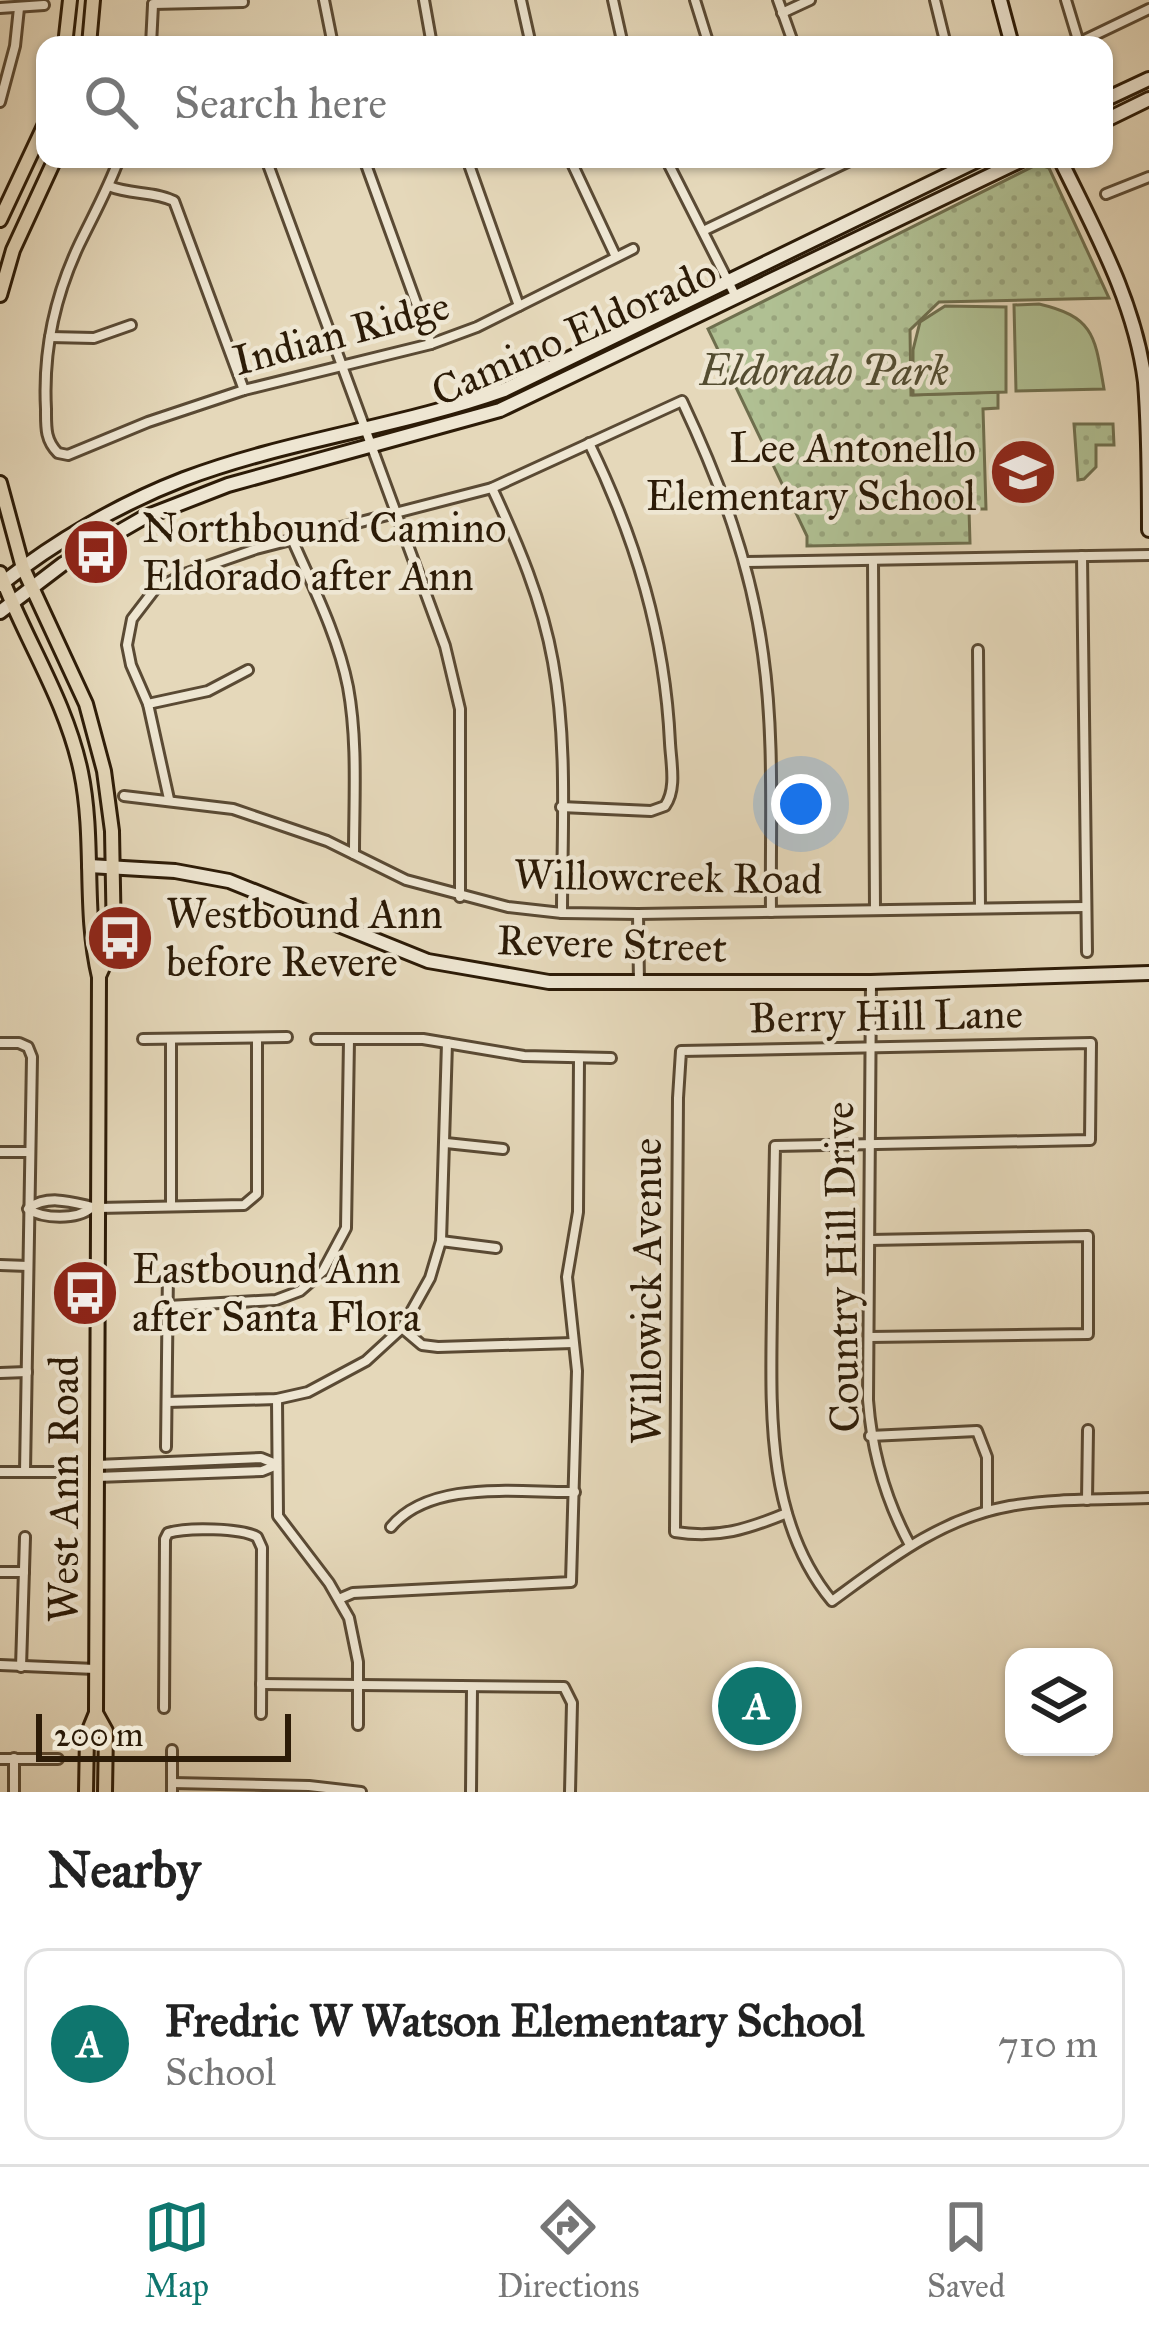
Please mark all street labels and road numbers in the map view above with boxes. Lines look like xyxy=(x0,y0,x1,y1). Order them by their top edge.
street label: Camino Eldorado xyxy=(424,246,724,418)
street label: Indian Ridge xyxy=(227,279,455,387)
street label: Willowcreek Road xyxy=(513,848,823,906)
street label: Revere Street xyxy=(496,914,728,974)
street label: Berry Hill Lane xyxy=(748,988,1024,1044)
street label: Country Hill Drive xyxy=(813,1101,871,1433)
street label: Willowick Avenue xyxy=(621,1138,673,1444)
street label: West Ann Road xyxy=(38,1355,90,1623)

